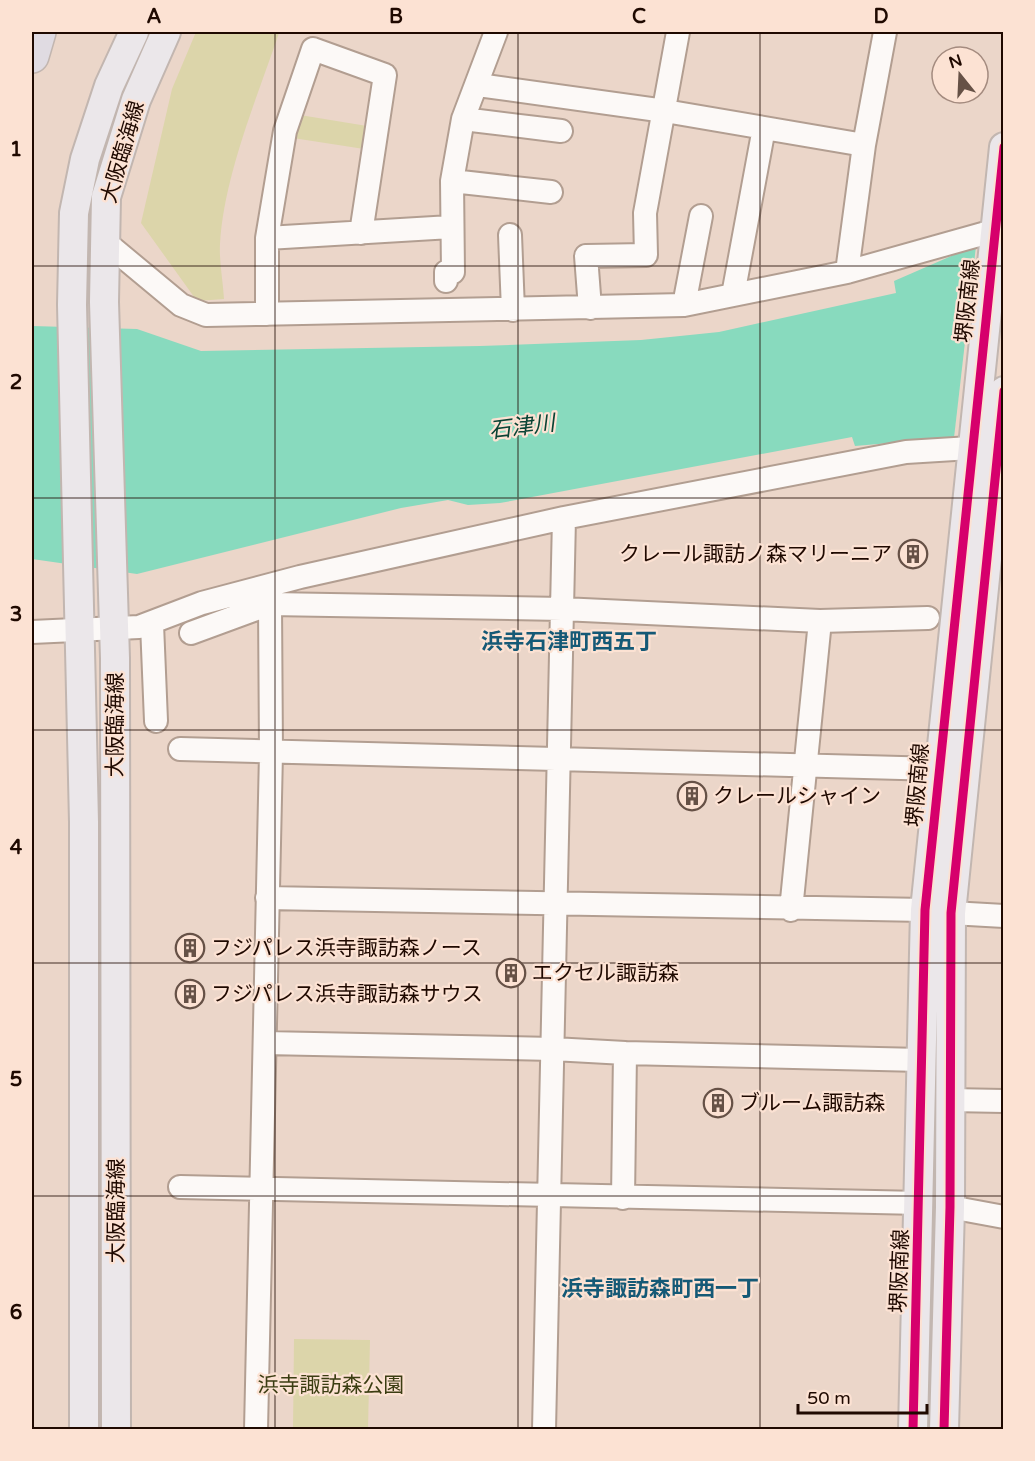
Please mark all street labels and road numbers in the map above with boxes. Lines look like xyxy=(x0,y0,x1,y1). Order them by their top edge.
street label: 大阪臨海線 xyxy=(97,98,149,206)
street label: 堺阪南線 xyxy=(951,258,985,344)
street label: 大阪臨海線 xyxy=(103,673,128,778)
street label: 堺阪南線 xyxy=(902,742,934,828)
street label: 大阪臨海線 xyxy=(104,1159,129,1264)
street label: 堺阪南線 xyxy=(886,1229,914,1313)

